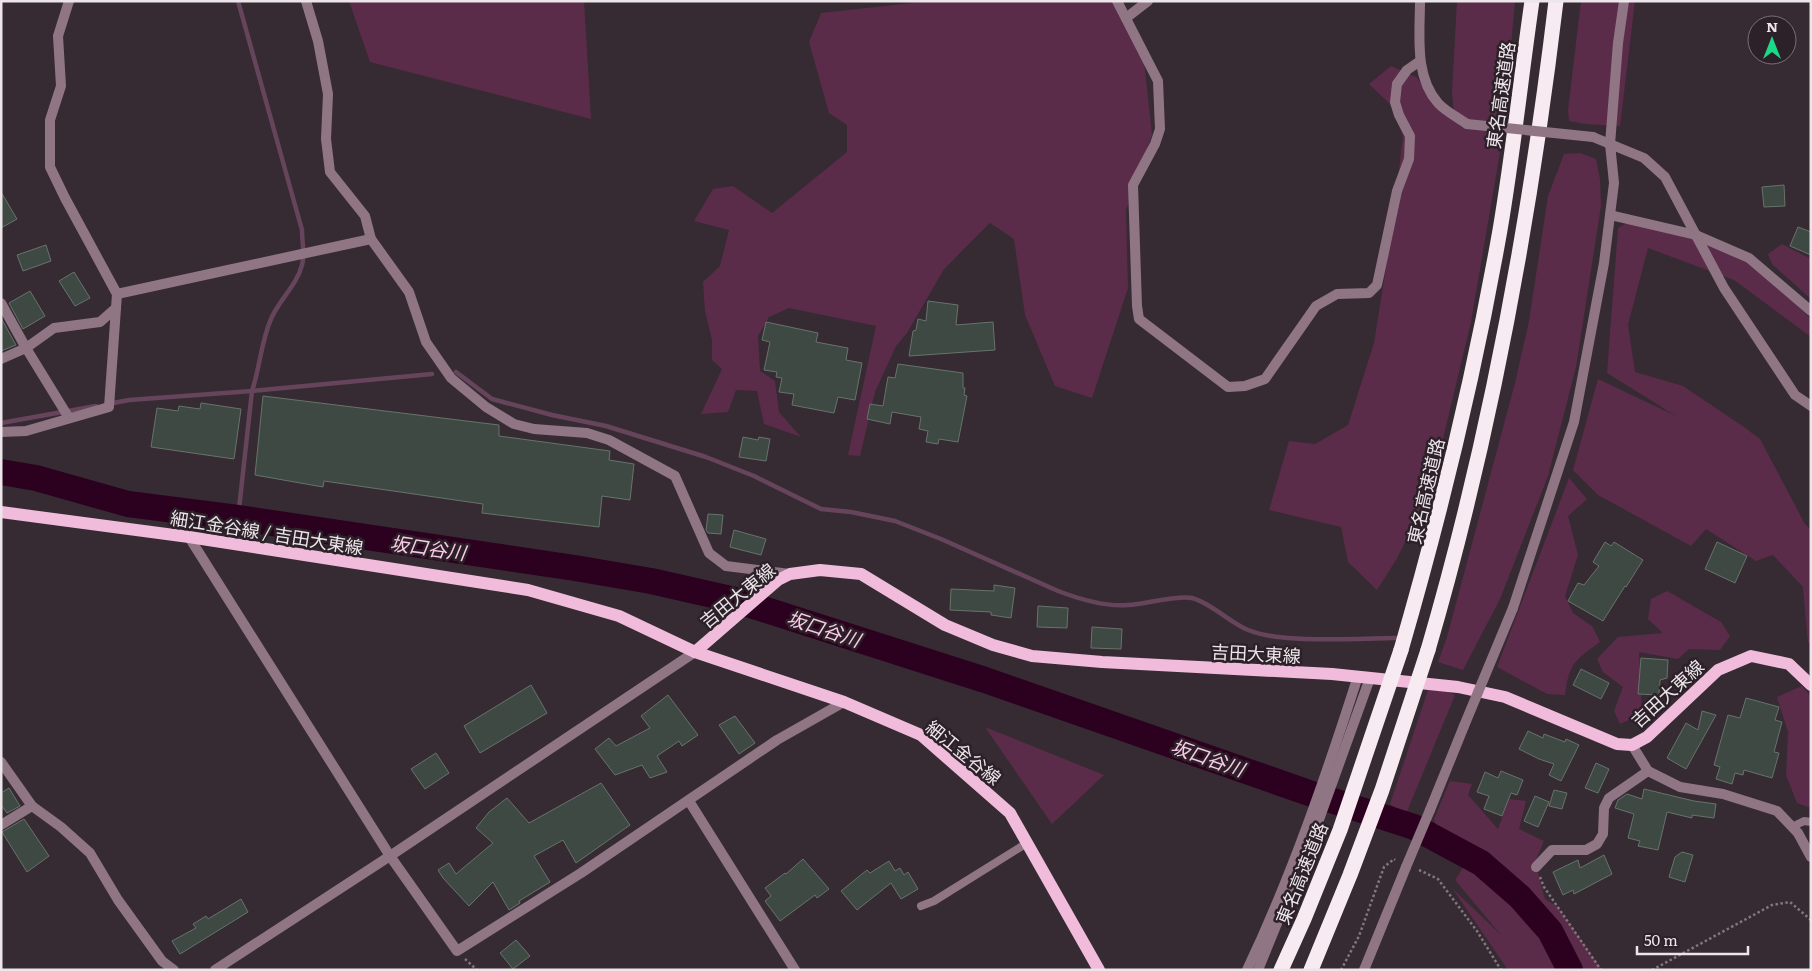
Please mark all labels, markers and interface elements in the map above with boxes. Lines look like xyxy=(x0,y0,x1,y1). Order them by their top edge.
north arrow xyxy=(1747,15,1797,65)
text: N xyxy=(1766,16,1778,36)
street label: 東名高速道路 xyxy=(1479,40,1521,150)
street label: 東名高速道路 xyxy=(1400,435,1450,547)
street label: 細江金谷線 / 吉田大東線 xyxy=(169,503,365,561)
water label: 坂口谷川 xyxy=(388,528,470,566)
street label: 吉田大東線 xyxy=(694,556,780,634)
water label: 坂口谷川 xyxy=(784,603,866,654)
street label: 吉田大東線 xyxy=(1210,637,1302,669)
street label: 吉田大東線 xyxy=(1625,653,1709,733)
street label: 細江金谷線 xyxy=(921,713,1007,791)
water label: 坂口谷川 xyxy=(1168,731,1250,783)
street label: 東名高速道路 xyxy=(1268,818,1334,928)
scale bar xyxy=(1637,924,1748,956)
text: 50 m xyxy=(1644,928,1678,951)

